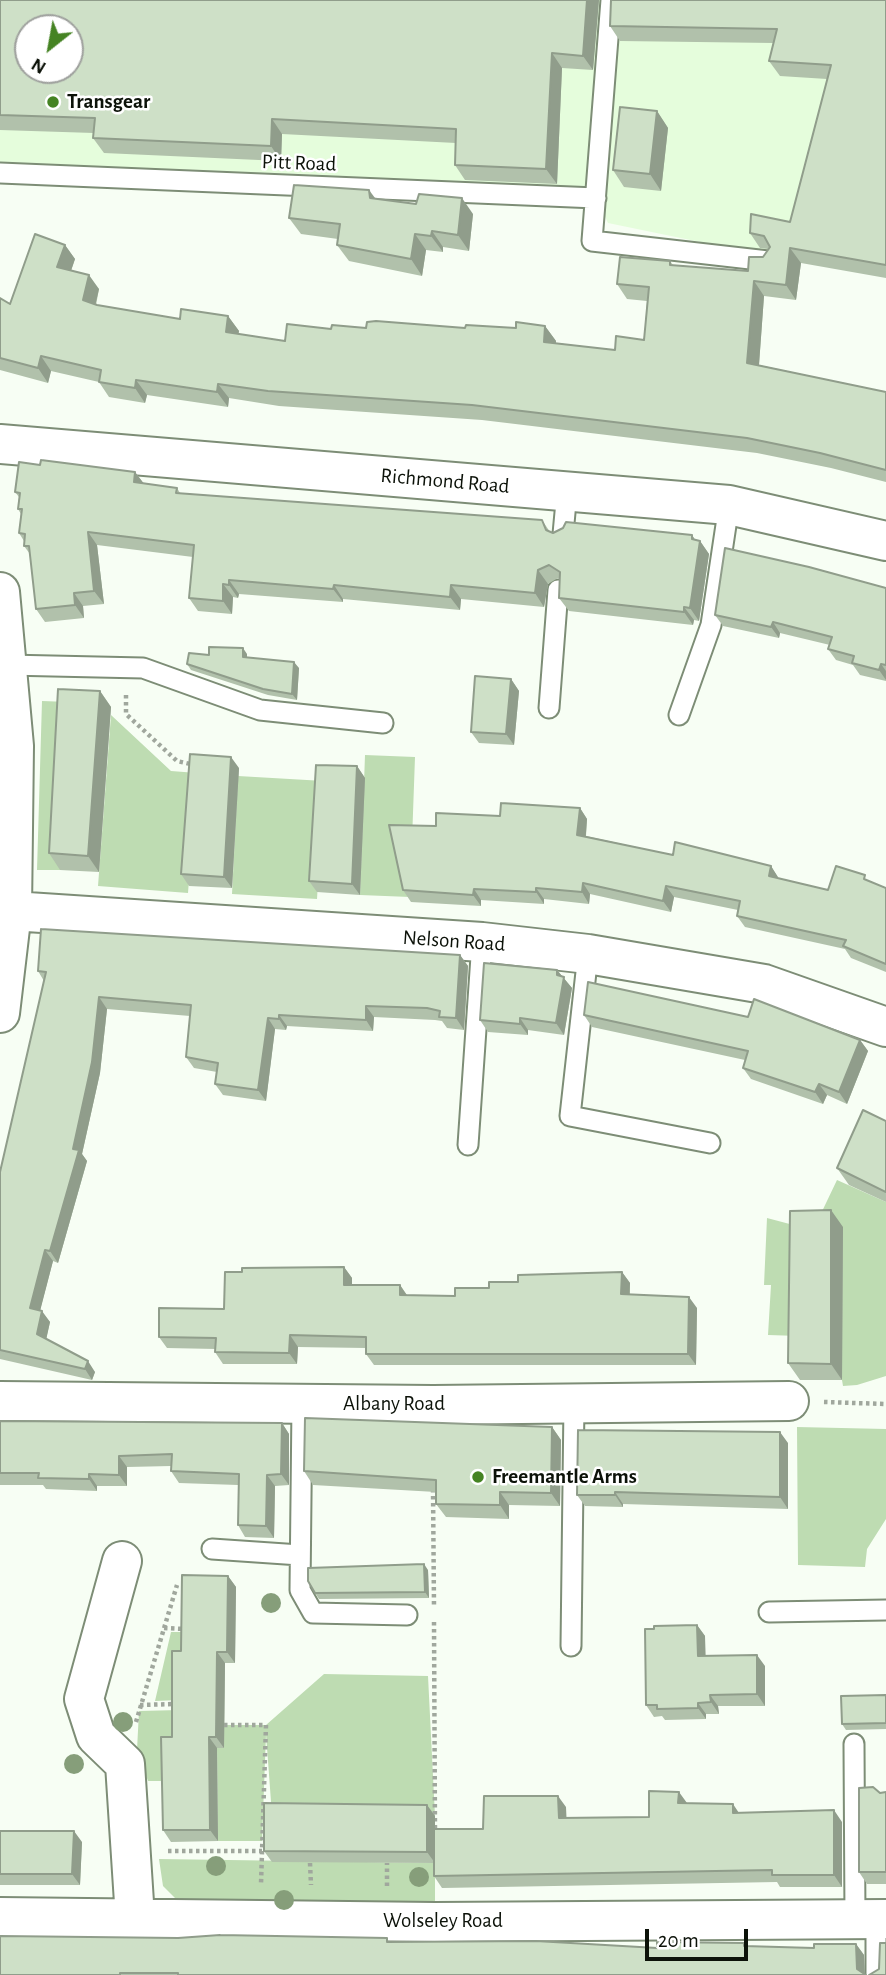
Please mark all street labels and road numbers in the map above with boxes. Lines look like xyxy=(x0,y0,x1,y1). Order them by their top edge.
street label: Pitt Road xyxy=(261,149,337,177)
street label: Richmond Road xyxy=(379,463,511,499)
street label: Nelson Road xyxy=(402,925,506,957)
street label: Albany Road xyxy=(343,1391,445,1417)
street label: Wolseley Road xyxy=(383,1908,503,1934)

